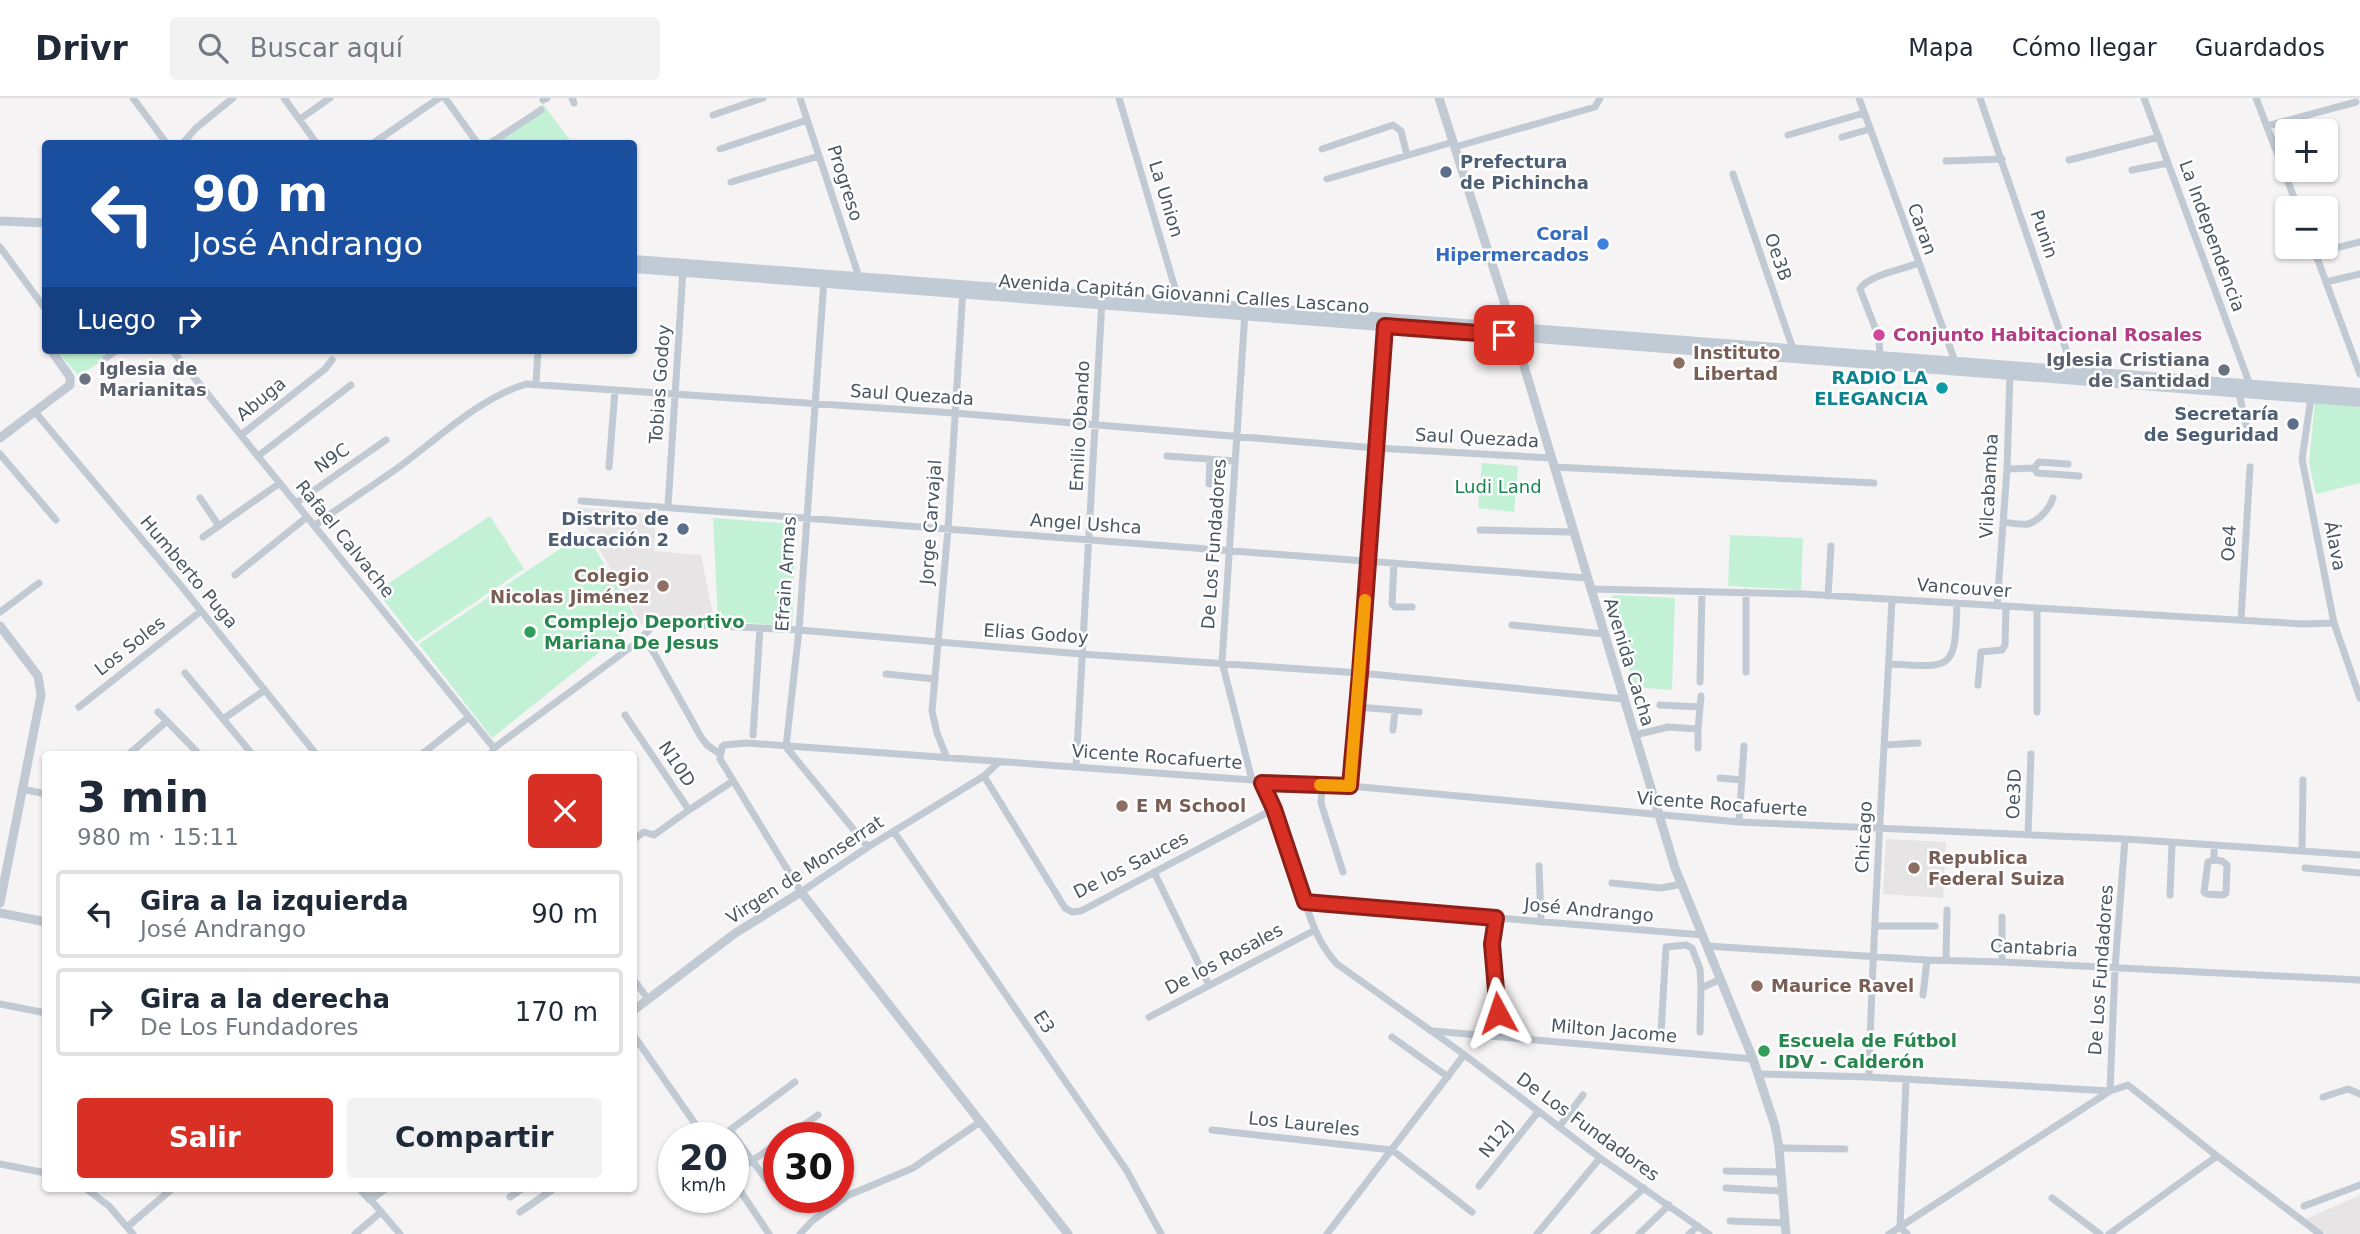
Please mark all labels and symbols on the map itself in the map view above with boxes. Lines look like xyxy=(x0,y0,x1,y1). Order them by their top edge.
street label: Progreso xyxy=(823,142,868,223)
place label: Prefectura de Pichincha xyxy=(1460,151,1589,193)
street label: La Independencia xyxy=(2175,157,2250,314)
street label: La Union xyxy=(1145,158,1188,240)
marker: Prefectura de Pichincha xyxy=(1438,164,1454,180)
street label: Caran xyxy=(1903,200,1941,258)
street label: Punin xyxy=(2026,207,2063,261)
place label: Coral Hipermercados xyxy=(1435,223,1589,265)
street label: Oe3B xyxy=(1761,230,1796,283)
marker: Coral Hipermercados xyxy=(1595,236,1611,252)
street label: Avenida Capitán Giovanni Calles Lascano xyxy=(998,270,1370,317)
pin xyxy=(1474,305,1534,365)
street label: Tobias Godoy xyxy=(645,323,674,445)
place label: Conjunto Habitacional Rosales xyxy=(1893,324,2202,345)
marker: Conjunto Habitacional Rosales xyxy=(1871,327,1887,343)
place label: Instituto Libertad xyxy=(1693,342,1780,384)
place label: Iglesia Cristiana de Santidad xyxy=(2046,349,2210,391)
marker: Instituto Libertad xyxy=(1671,355,1687,371)
place label: Iglesia de Marianitas xyxy=(99,358,207,400)
street label: Emilio Obando xyxy=(1066,360,1093,492)
marker: Iglesia Cristiana de Santidad xyxy=(2216,362,2232,378)
place label: RADIO LA ELEGANCIA xyxy=(1814,367,1928,409)
marker: Iglesia de Marianitas xyxy=(77,371,93,387)
street label: Abuga xyxy=(232,372,290,425)
street label: Saul Quezada xyxy=(849,380,975,409)
marker: RADIO LA ELEGANCIA xyxy=(1934,380,1950,396)
place label: Secretaría de Seguridad xyxy=(2144,403,2279,445)
marker: Secretaría de Seguridad xyxy=(2285,416,2301,432)
street label: Saul Quezada xyxy=(1414,424,1540,451)
street label: Vilcabamba xyxy=(1975,433,2002,539)
street label: N9C xyxy=(310,438,353,477)
street label: De Los Fundadores xyxy=(1197,458,1230,630)
street label: Jorge Carvajal xyxy=(916,459,945,586)
street label: Rafael Calvache xyxy=(292,476,399,602)
park label: Ludi Land xyxy=(1454,476,1542,497)
place label: Distrito de Educación 2 xyxy=(547,508,669,550)
street label: Angel Ushca xyxy=(1030,509,1143,538)
street label: Humberto Puga xyxy=(136,511,243,632)
street label: Efrain Armas xyxy=(771,516,800,632)
street label: Álava xyxy=(2320,519,2351,572)
marker: Distrito de Educación 2 xyxy=(675,521,691,537)
street label: Oe4 xyxy=(2217,524,2240,562)
place label: Colegio Nicolas Jiménez xyxy=(490,565,649,607)
street label: Vancouver xyxy=(1916,574,2013,601)
marker: Colegio Nicolas Jiménez xyxy=(655,578,671,594)
street label: Avenida Cacha xyxy=(1600,595,1659,729)
place label: Complejo Deportivo Mariana De Jesus xyxy=(544,611,745,653)
street label: Los Soles xyxy=(90,612,169,680)
street label: Elias Godoy xyxy=(983,619,1090,648)
marker: Complejo Deportivo Mariana De Jesus xyxy=(522,624,538,640)
street label: N10D xyxy=(655,737,700,790)
street label: Vicente Rocafuerte xyxy=(1071,740,1243,773)
street label: Oe3D xyxy=(2002,768,2025,820)
street label: Vicente Rocafuerte xyxy=(1636,787,1808,820)
place label: E M School xyxy=(1136,795,1246,816)
marker: E M School xyxy=(1114,798,1130,814)
street label: Chicago xyxy=(1851,800,1876,874)
street label: Virgen de Monserrat xyxy=(722,811,887,928)
street label: De los Sauces xyxy=(1070,827,1192,903)
place label: Republica Federal Suiza xyxy=(1928,847,2065,889)
marker: Republica Federal Suiza xyxy=(1906,860,1922,876)
street label: De Los Fundadores xyxy=(2084,884,2117,1056)
street label: José Andrango xyxy=(1522,893,1655,926)
street label: De los Rosales xyxy=(1161,919,1286,998)
street label: Cantabria xyxy=(1990,935,2078,960)
place label: Maurice Ravel xyxy=(1771,975,1914,996)
position arrow xyxy=(1461,976,1535,1050)
marker: Maurice Ravel xyxy=(1749,978,1765,994)
street label: E3 xyxy=(1029,1006,1059,1037)
street label: Milton Jacome xyxy=(1550,1015,1678,1046)
place label: Escuela de Fútbol IDV - Calderón xyxy=(1778,1030,1957,1072)
marker: Escuela de Fútbol IDV - Calderón xyxy=(1756,1043,1772,1059)
street label: De Los Fundadores xyxy=(1513,1068,1664,1185)
street label: Los Laureles xyxy=(1247,1107,1361,1140)
street label: N12J xyxy=(1474,1116,1517,1161)
speed limit sign: 30 xyxy=(763,1122,854,1213)

